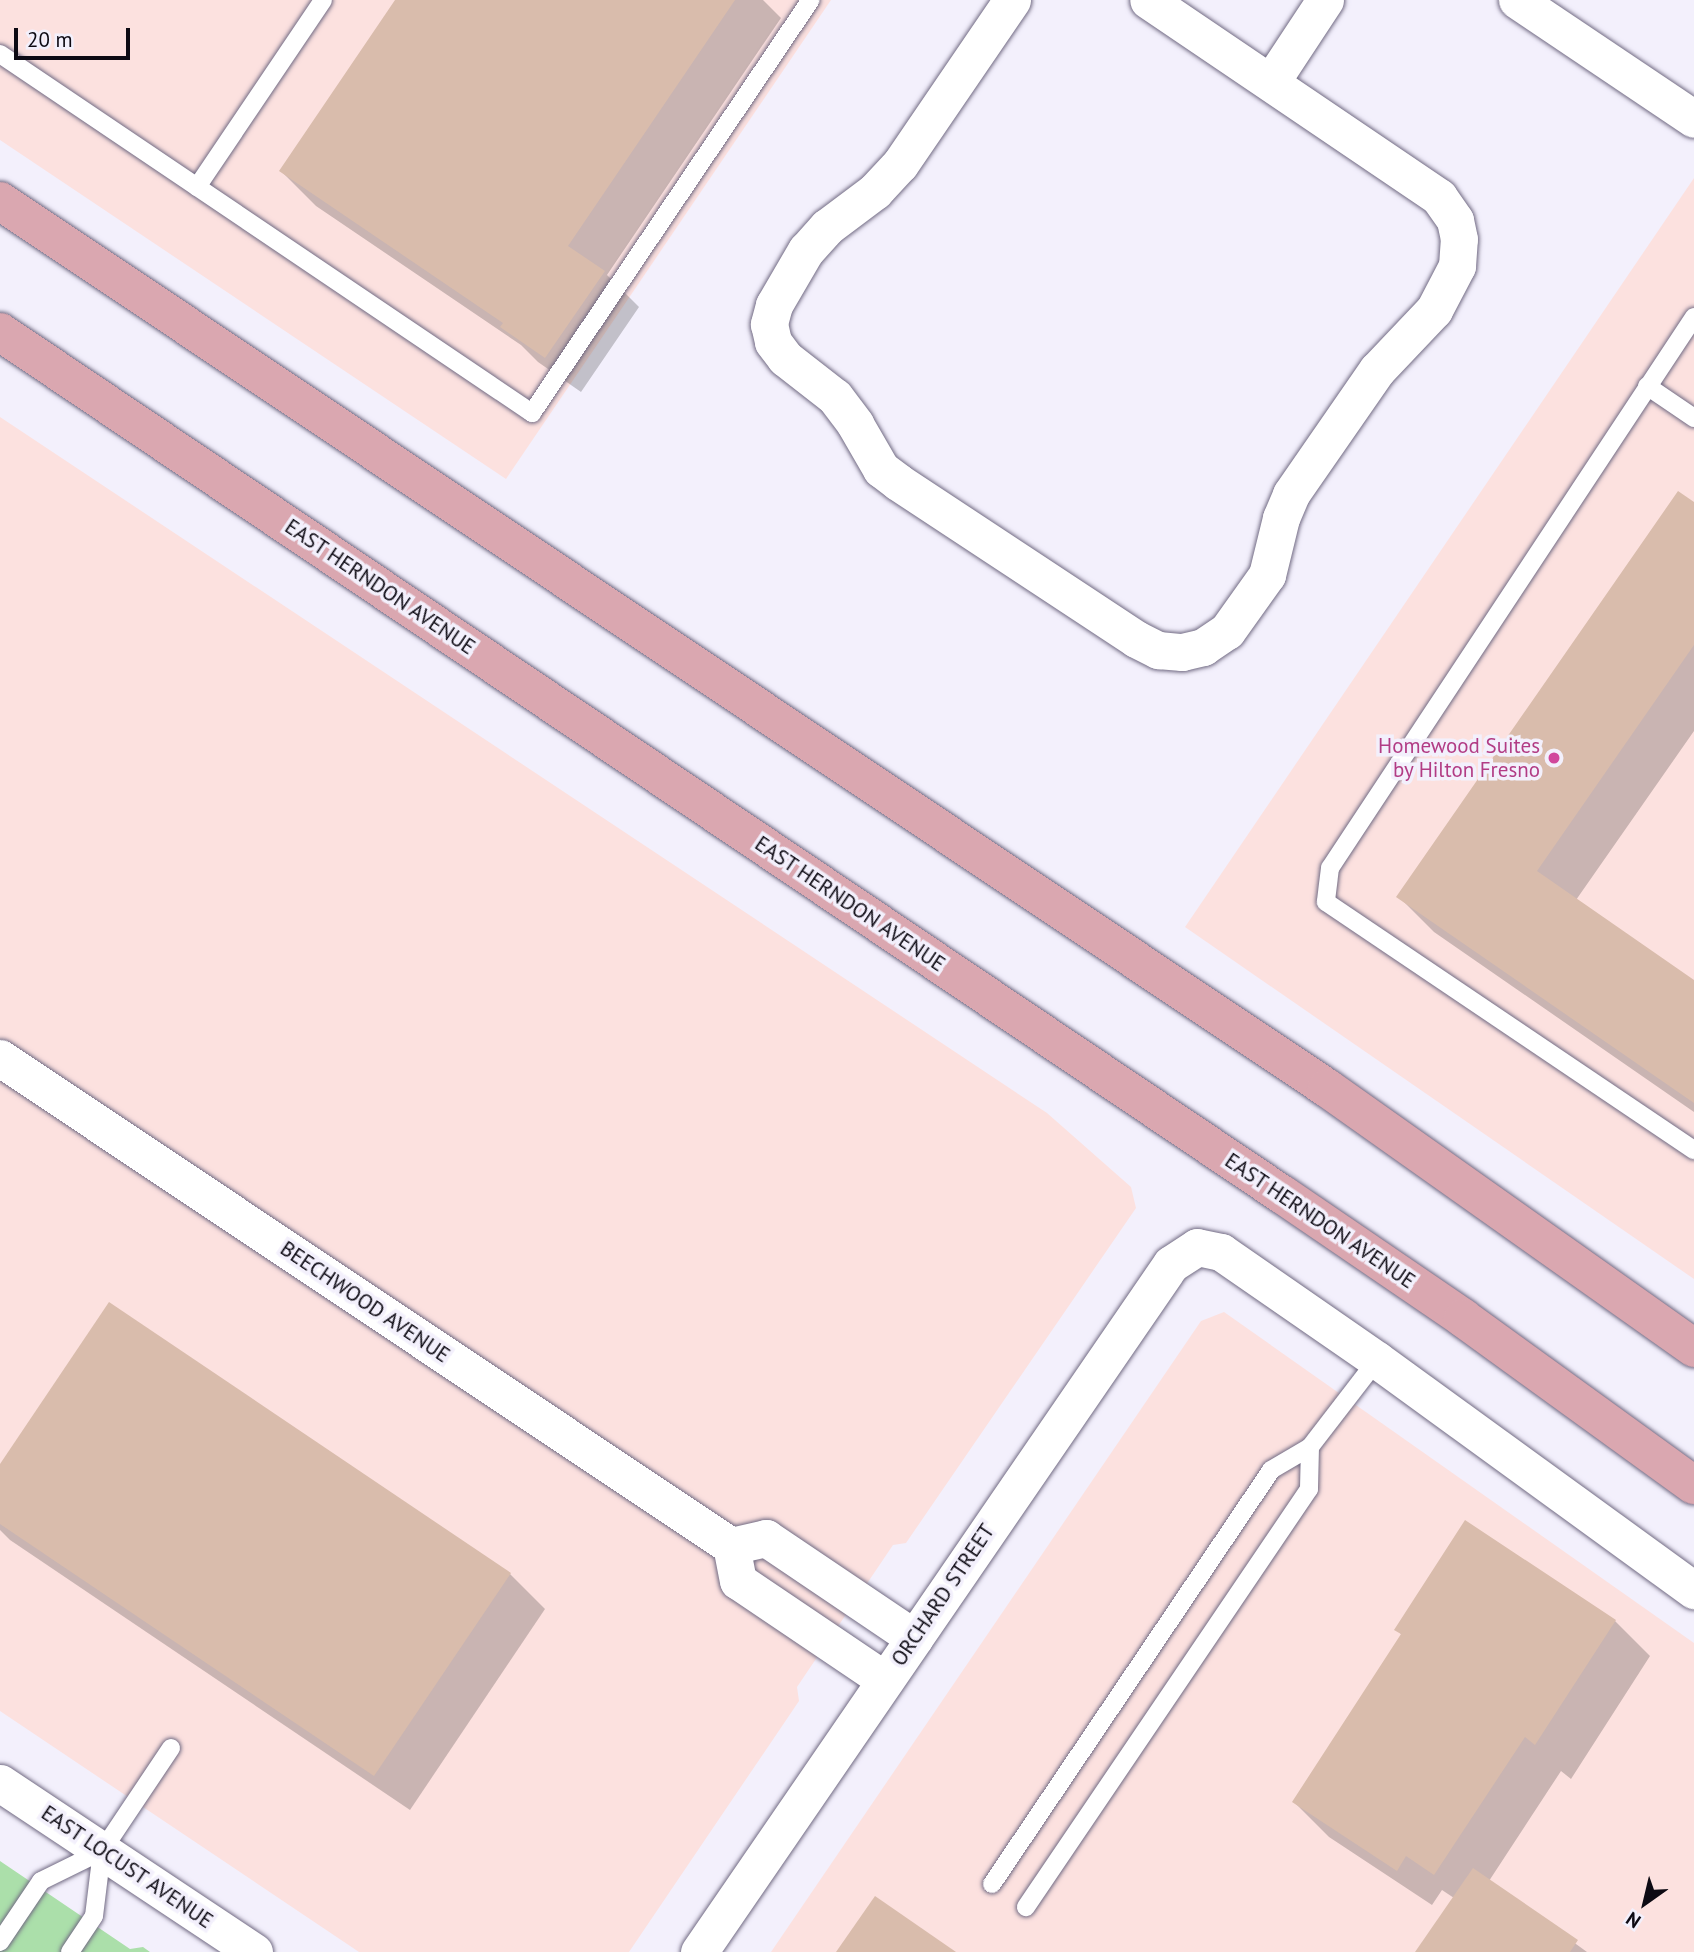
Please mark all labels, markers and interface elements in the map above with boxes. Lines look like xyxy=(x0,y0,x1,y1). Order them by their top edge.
scale bar xyxy=(18,14,133,58)
text: 20 m xyxy=(27,26,73,53)
street label: EAST HERNDON AVENUE xyxy=(280,514,480,660)
place label: Homewood Suites by Hilton Fresno xyxy=(1378,733,1540,783)
marker: Homewood Suites by Hilton Fresno xyxy=(1546,750,1562,766)
street label: EAST HERNDON AVENUE xyxy=(750,831,950,977)
street label: EAST HERNDON AVENUE xyxy=(1220,1148,1420,1294)
street label: BEECHWOOD AVENUE xyxy=(275,1236,455,1368)
street label: ORCHARD STREET xyxy=(886,1519,1000,1671)
street label: EAST LOCUST AVENUE xyxy=(36,1800,218,1934)
north arrow xyxy=(1610,1868,1680,1938)
text: N xyxy=(1621,1907,1645,1934)

